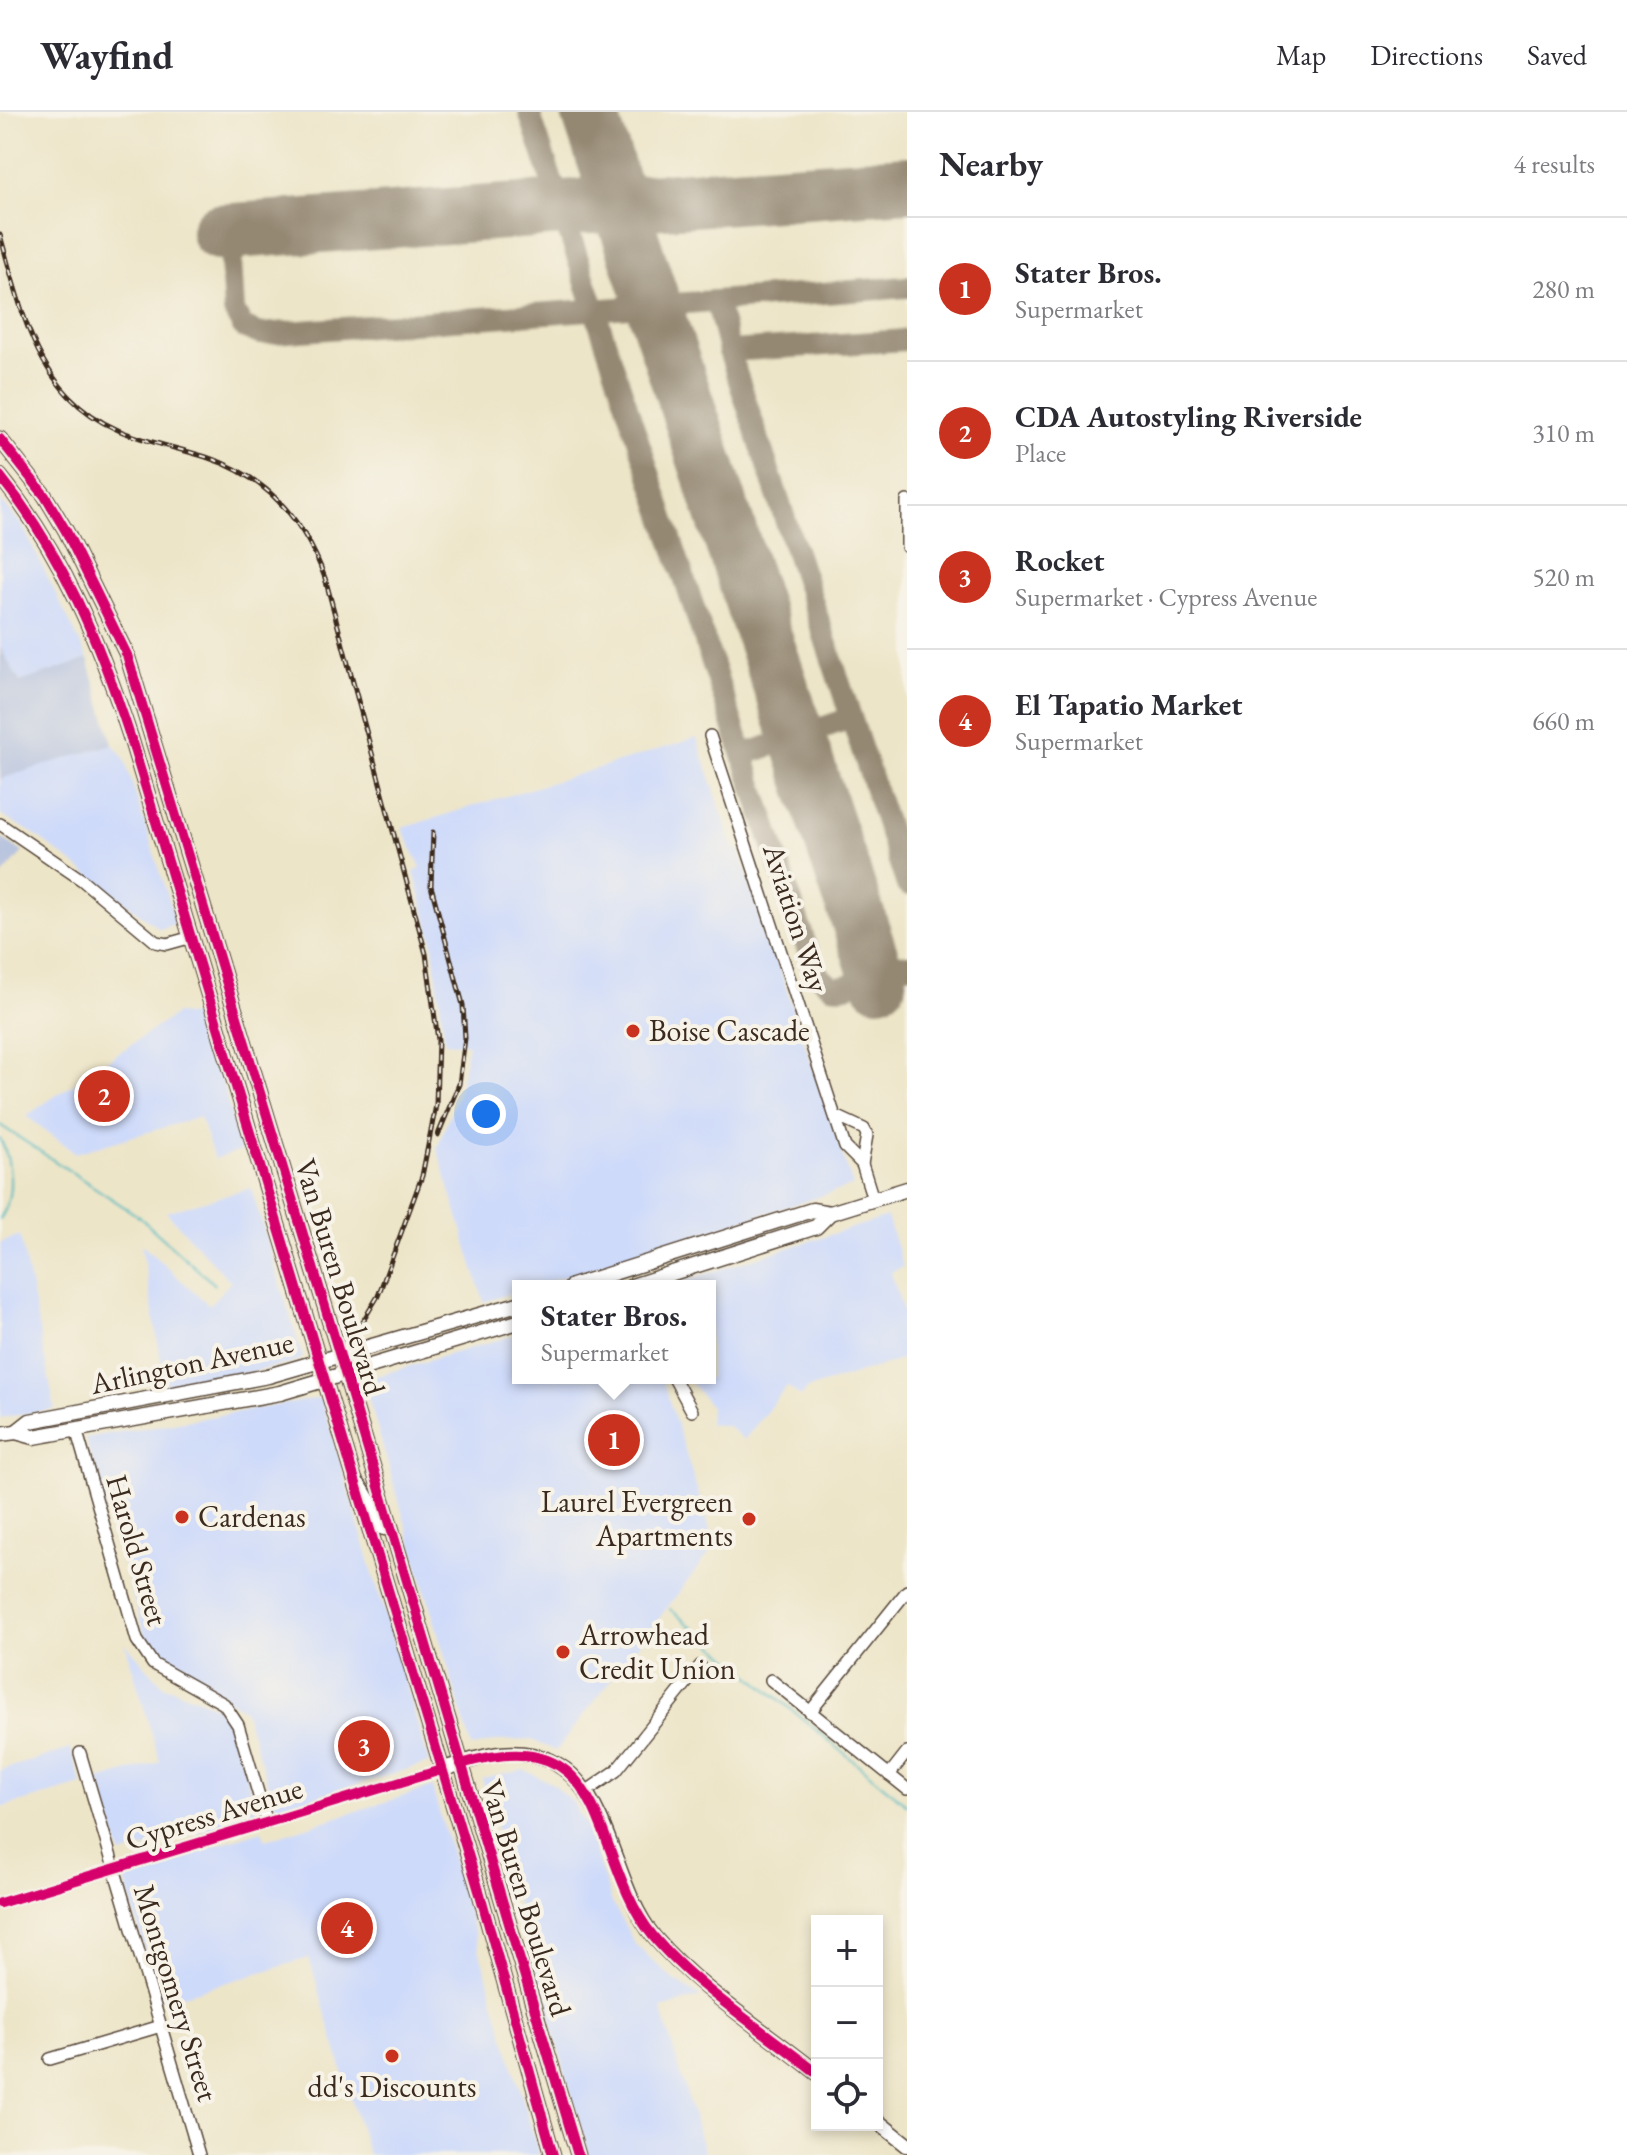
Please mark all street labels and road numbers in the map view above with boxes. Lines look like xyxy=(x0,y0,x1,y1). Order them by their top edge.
street label: Aviation Way xyxy=(754,838,839,998)
street label: Van Buren Boulevard xyxy=(286,1154,395,1400)
street label: Arlington Avenue xyxy=(86,1322,297,1403)
street label: Harold Street xyxy=(97,1470,178,1630)
street label: Cypress Avenue xyxy=(121,1768,307,1859)
street label: Van Buren Boulevard xyxy=(472,1775,581,2021)
street label: Montgomery Street xyxy=(125,1880,228,2106)

